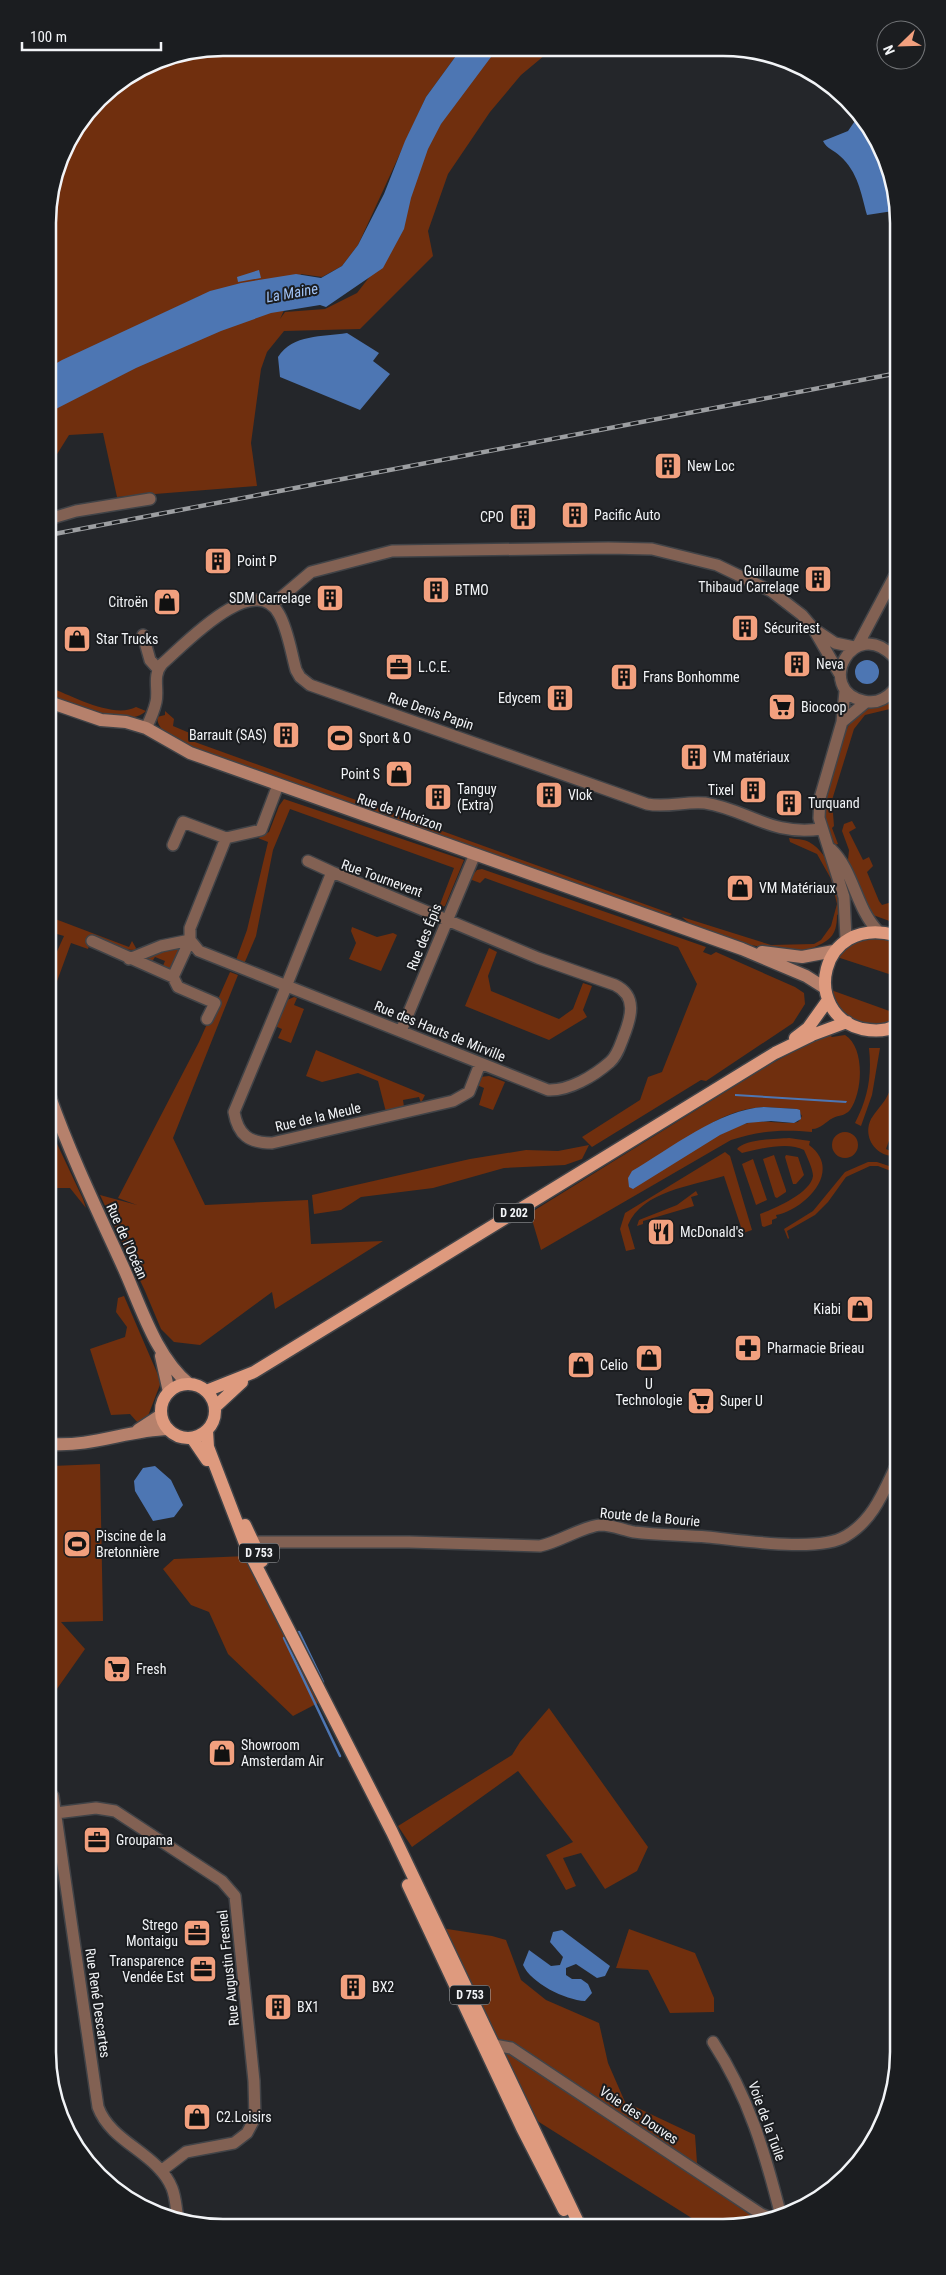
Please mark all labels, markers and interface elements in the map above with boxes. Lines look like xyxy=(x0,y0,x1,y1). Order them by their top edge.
scale bar xyxy=(22,20,161,52)
north arrow xyxy=(876,20,926,70)
text: 100 m xyxy=(30,28,67,46)
text: N xyxy=(880,43,898,57)
water label: La Maine xyxy=(265,280,320,306)
building icon: New Loc xyxy=(653,451,683,481)
place label: New Loc xyxy=(687,458,735,474)
building icon: Pacific Auto xyxy=(560,500,590,530)
building icon: CPO xyxy=(508,502,538,532)
place label: Pacific Auto xyxy=(594,507,660,523)
place label: CPO xyxy=(480,509,504,525)
building icon: Point P xyxy=(203,546,233,576)
place label: Point P xyxy=(237,553,277,569)
place label: Guillaume Thibaud Carrelage xyxy=(698,563,799,595)
building icon: Guillaume Thibaud Carrelage xyxy=(803,564,833,594)
building icon: BTMO xyxy=(421,575,451,605)
place label: BTMO xyxy=(455,582,489,598)
building icon: SDM Carrelage xyxy=(315,583,345,613)
shop icon: Citroën xyxy=(152,587,182,617)
place label: SDM Carrelage xyxy=(229,590,311,606)
place label: Citroën xyxy=(108,594,148,610)
building icon: Sécuritest xyxy=(730,613,760,643)
place label: Sécuritest xyxy=(764,620,820,636)
shop icon: Star Trucks xyxy=(62,624,92,654)
place label: Star Trucks xyxy=(96,631,158,647)
building icon: Neva xyxy=(782,649,812,679)
office icon: L.C.E. xyxy=(384,652,414,682)
place label: Neva xyxy=(816,656,844,672)
place label: L.C.E. xyxy=(418,659,451,675)
building icon: Frans Bonhomme xyxy=(609,662,639,692)
place label: Frans Bonhomme xyxy=(643,669,740,685)
building icon: Edycem xyxy=(545,683,575,713)
street label: Rue Denis Papin xyxy=(386,689,476,733)
place label: Edycem xyxy=(498,690,541,706)
supermarket icon: Biocoop xyxy=(767,692,797,722)
place label: Biocoop xyxy=(801,699,846,715)
building icon: Barrault (SAS) xyxy=(271,720,301,750)
sports icon: Sport & O xyxy=(325,723,355,753)
place label: Barrault (SAS) xyxy=(189,727,267,744)
place label: Sport & O xyxy=(359,730,411,746)
building icon: VM matériaux xyxy=(679,742,709,772)
place label: VM matériaux xyxy=(713,749,790,765)
shop icon: Point S xyxy=(384,759,414,789)
place label: Point S xyxy=(341,766,380,782)
building icon: Tixel xyxy=(738,775,768,805)
building icon: Vlok xyxy=(534,780,564,810)
place label: Tanguy (Extra) xyxy=(457,781,497,814)
building icon: Tanguy (Extra) xyxy=(423,782,453,812)
place label: Tixel xyxy=(708,782,734,798)
place label: Vlok xyxy=(568,787,593,803)
building icon: Turquand xyxy=(774,788,804,818)
street label: Rue de l'Horizon xyxy=(355,790,445,834)
place label: Turquand xyxy=(808,795,860,811)
street label: Rue Tournevent xyxy=(339,856,425,900)
shop icon: VM Matériaux xyxy=(725,873,755,903)
place label: VM Matériaux xyxy=(759,880,836,896)
street label: Rue des Épis xyxy=(402,901,445,973)
street label: Rue des Hauts de Mirville xyxy=(372,997,508,1065)
street label: Rue de la Meule xyxy=(274,1099,363,1135)
street label: Rue de l'Océan xyxy=(103,1201,151,1281)
road number: D 202 xyxy=(494,1204,534,1222)
restaurant icon: McDonald's xyxy=(646,1217,676,1247)
place label: McDonald's xyxy=(680,1224,744,1240)
shop icon: Kiabi xyxy=(845,1294,875,1324)
place label: Kiabi xyxy=(813,1301,841,1317)
pharmacy icon: Pharmacie Brieau xyxy=(733,1333,763,1363)
place label: Pharmacie Brieau xyxy=(767,1340,864,1356)
shop icon: U Technologie xyxy=(634,1343,664,1373)
shop icon: Celio xyxy=(566,1350,596,1380)
place label: Celio xyxy=(600,1357,628,1373)
place label: U Technologie xyxy=(615,1376,683,1408)
supermarket icon: Super U xyxy=(686,1386,716,1416)
place label: Super U xyxy=(720,1393,763,1409)
street label: Route de la Bourie xyxy=(599,1505,701,1529)
place label: Piscine de la Bretonnière xyxy=(96,1528,166,1560)
sports icon: Piscine de la Bretonnière xyxy=(62,1529,92,1559)
road number: D 753 xyxy=(239,1544,279,1562)
supermarket icon: Fresh xyxy=(102,1654,132,1684)
place label: Fresh xyxy=(136,1661,166,1677)
place label: Showroom Amsterdam Air xyxy=(241,1737,324,1769)
shop icon: Showroom Amsterdam Air xyxy=(207,1738,237,1768)
office icon: Groupama xyxy=(82,1825,112,1855)
place label: Groupama xyxy=(116,1832,173,1848)
street label: Rue Augustin Fresnel xyxy=(214,1909,242,2027)
place label: Strego Montaigu xyxy=(126,1917,178,1949)
office icon: Strego Montaigu xyxy=(182,1918,212,1948)
street label: Rue René Descartes xyxy=(82,1947,114,2059)
place label: Transparence Vendée Est xyxy=(109,1953,184,1985)
office icon: Transparence Vendée Est xyxy=(188,1954,218,1984)
building icon: BX2 xyxy=(338,1972,368,2002)
place label: BX2 xyxy=(372,1979,394,1995)
road number: D 753 xyxy=(450,1986,490,2004)
building icon: BX1 xyxy=(263,1992,293,2022)
place label: BX1 xyxy=(297,1999,319,2015)
street label: Voie de la Tuile xyxy=(745,2079,789,2163)
street label: Voie des Douves xyxy=(597,2083,681,2147)
shop icon: C2.Loisirs xyxy=(182,2102,212,2132)
place label: C2.Loisirs xyxy=(216,2109,272,2125)

